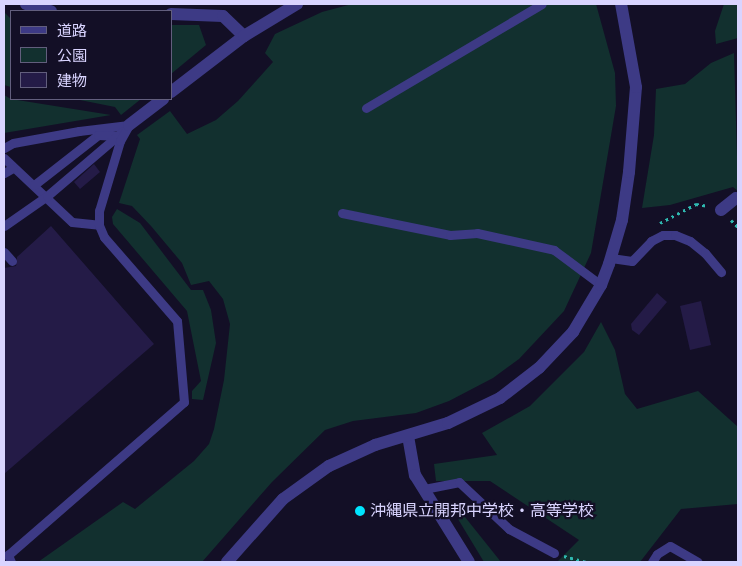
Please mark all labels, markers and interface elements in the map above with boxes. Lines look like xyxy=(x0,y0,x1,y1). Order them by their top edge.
legend xyxy=(10,10,172,100)
text: 道路 xyxy=(57,21,87,40)
text: 公園 xyxy=(57,46,87,65)
text: 建物 xyxy=(57,71,87,90)
place label: 沖縄県立開邦中学校・高等学校 xyxy=(370,501,594,521)
marker: 沖縄県立開邦中学校・高等学校 xyxy=(354,505,366,517)

